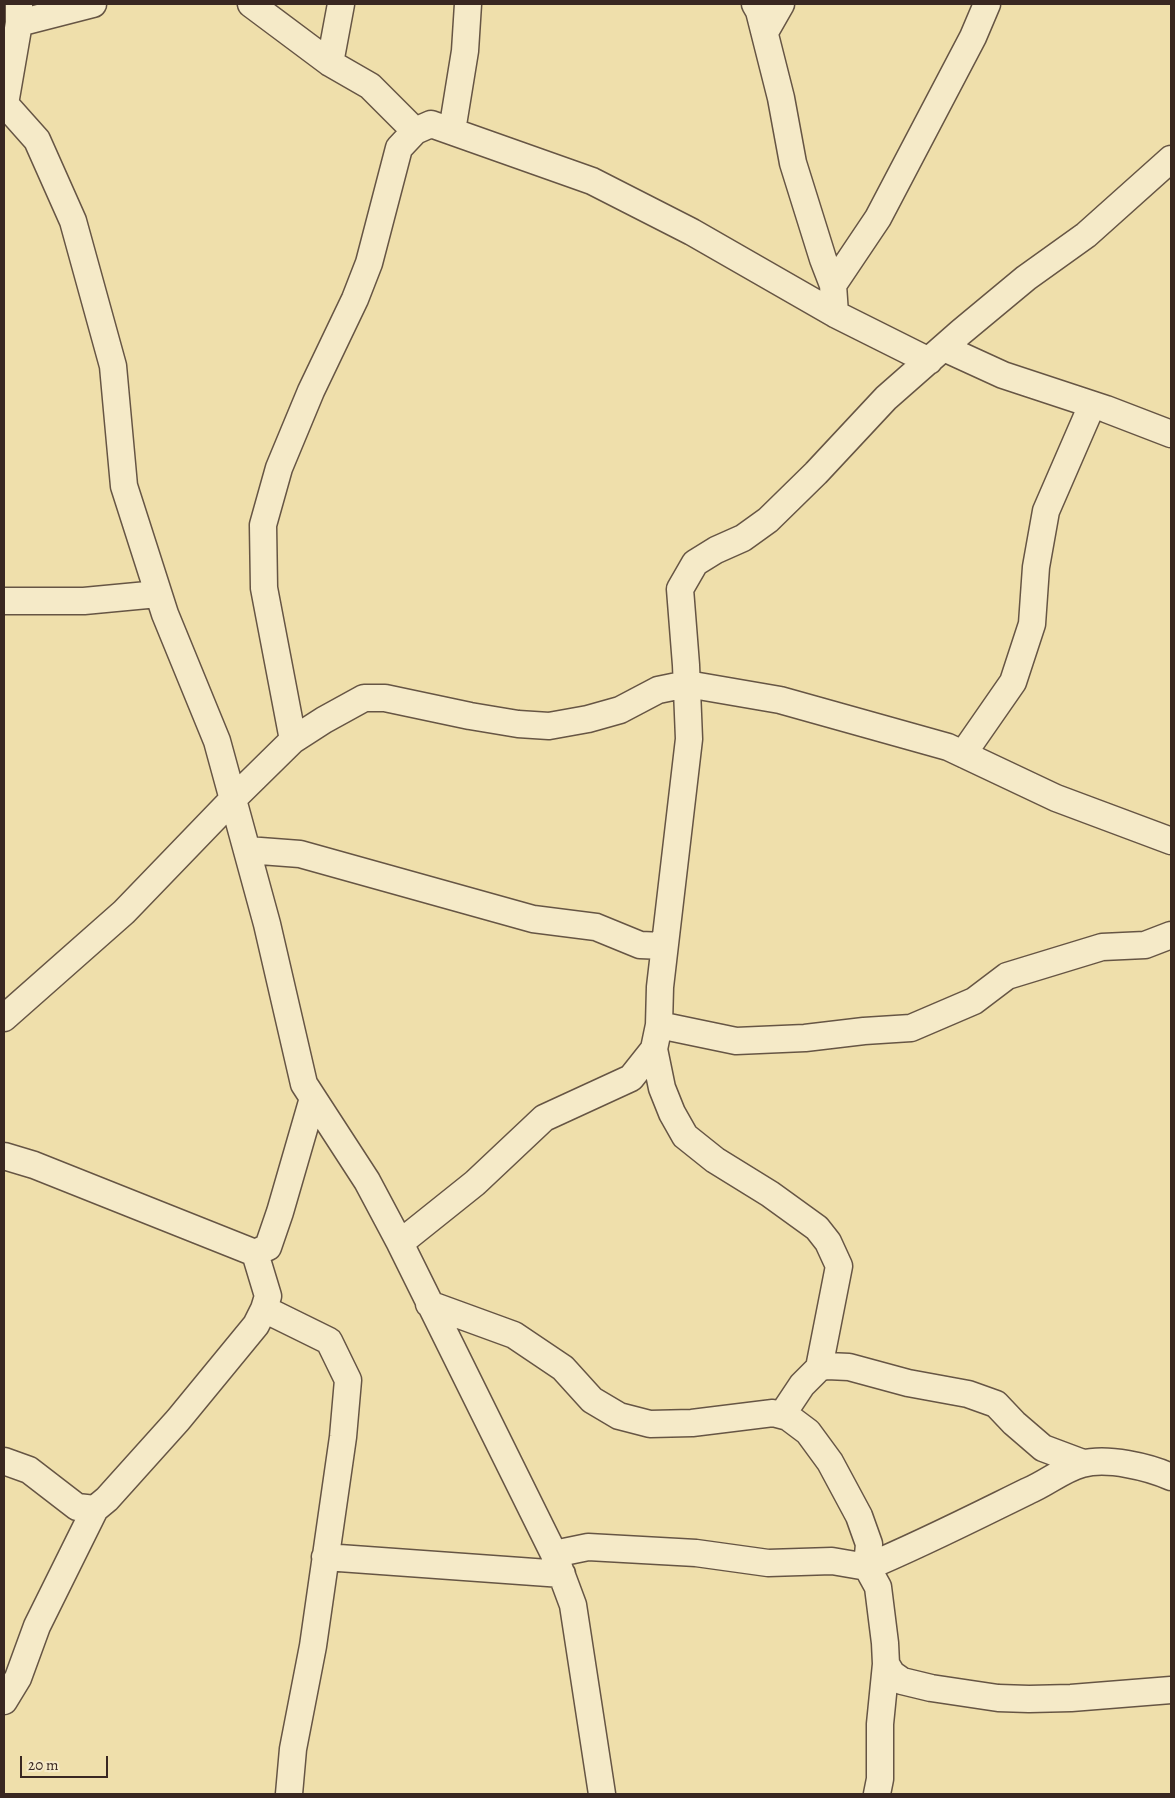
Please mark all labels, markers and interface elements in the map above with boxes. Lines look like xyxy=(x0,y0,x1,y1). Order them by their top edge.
scale bar xyxy=(22,1746,110,1778)
text: 20 m xyxy=(28,1755,59,1775)

